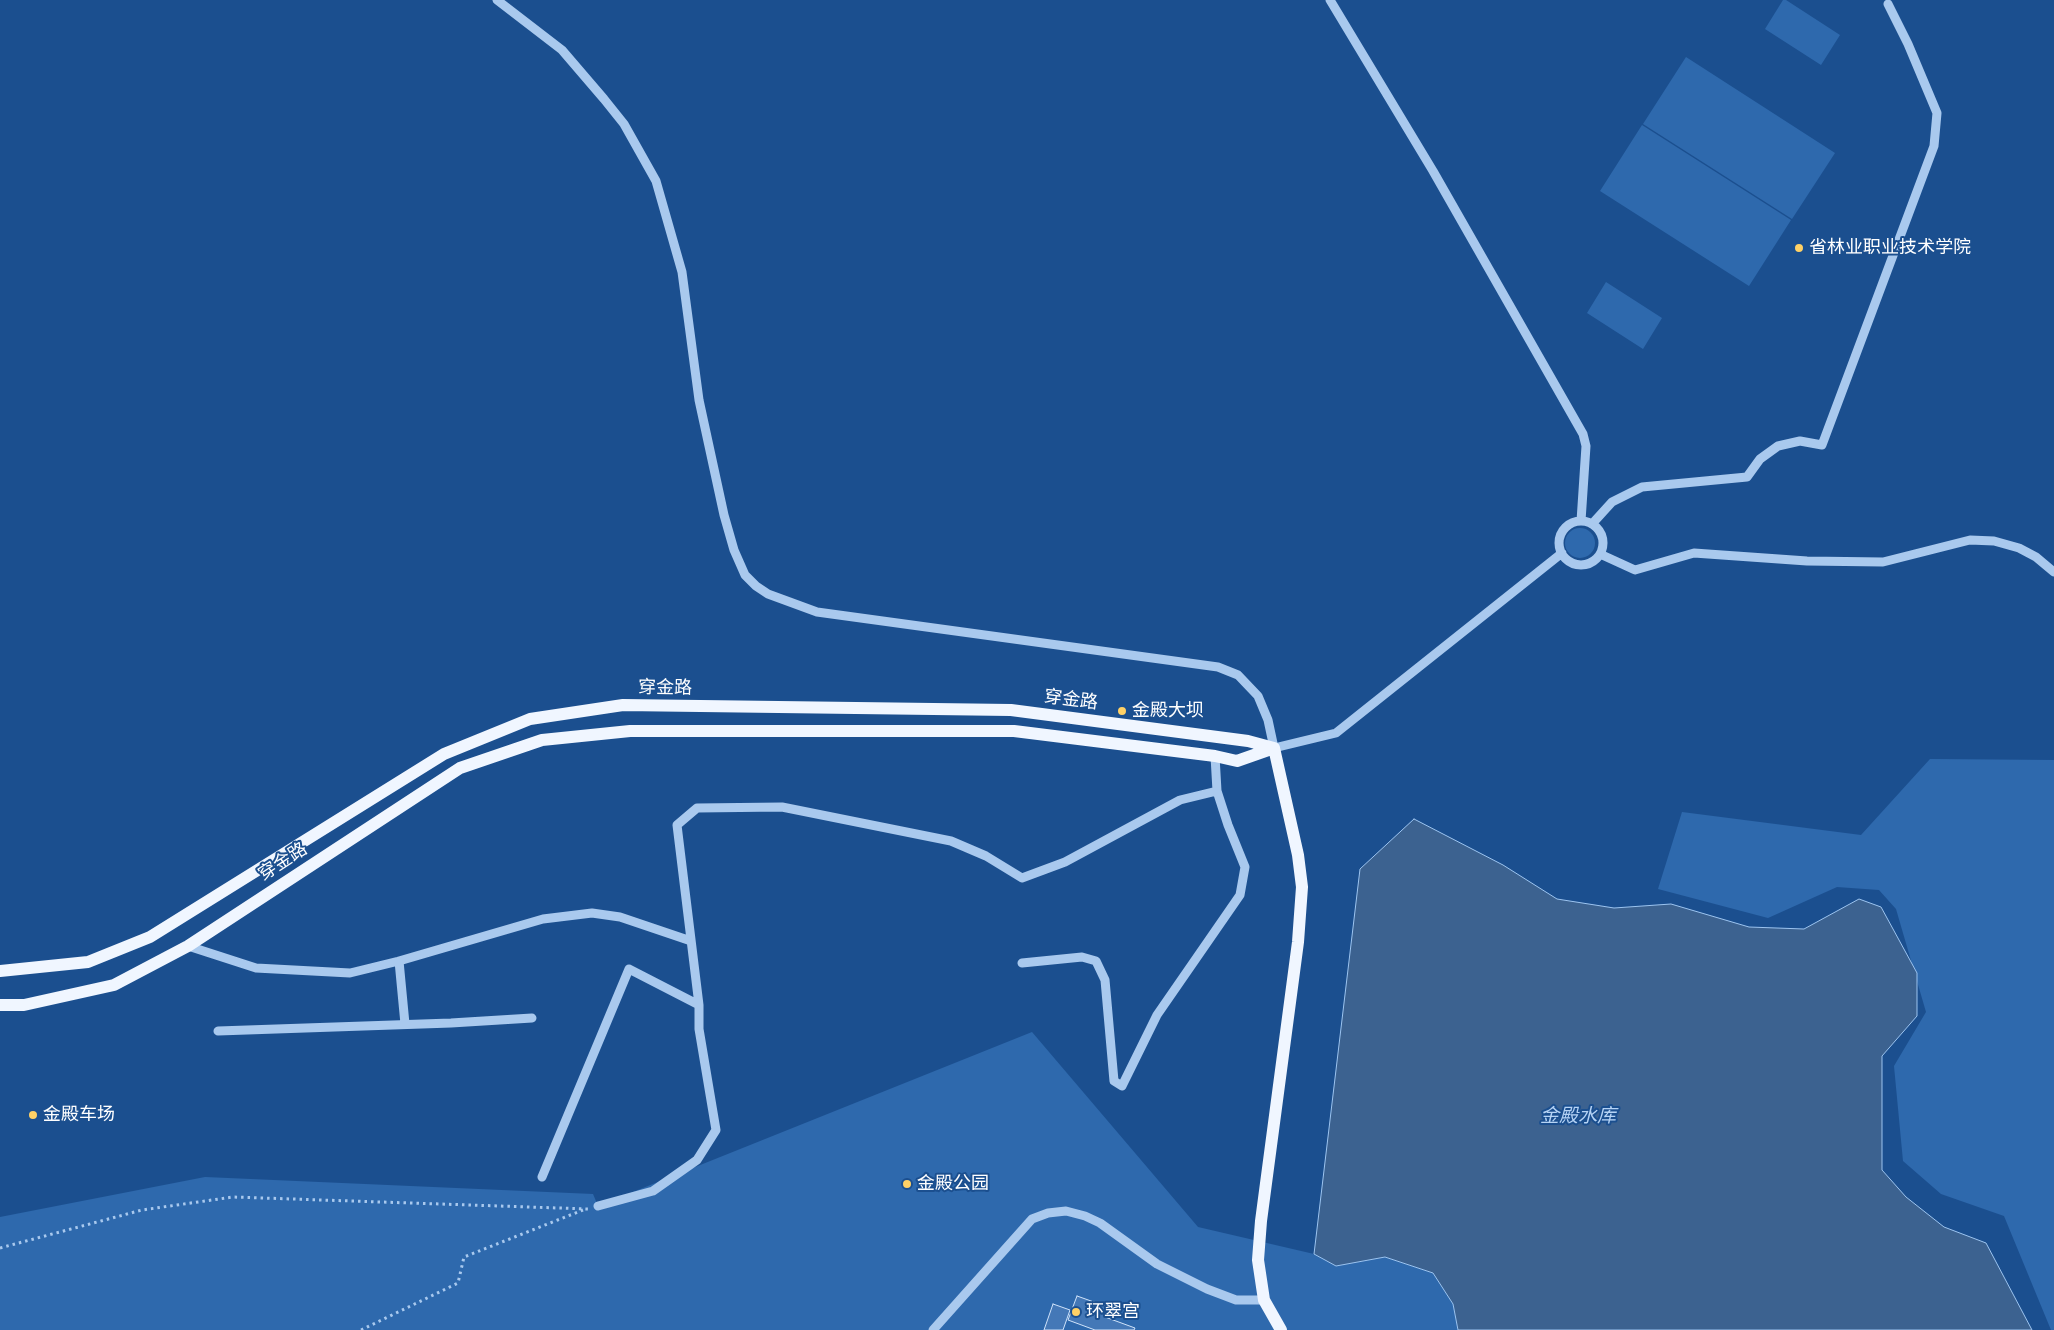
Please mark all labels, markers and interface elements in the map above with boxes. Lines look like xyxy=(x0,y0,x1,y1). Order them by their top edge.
place label: 省林业职业技术学院 xyxy=(1809,237,1971,259)
marker: 省林业职业技术学院 xyxy=(1793,242,1805,254)
street label: 穿金路 xyxy=(638,677,692,699)
street label: 穿金路 xyxy=(1043,686,1099,714)
place label: 金殿大坝 xyxy=(1132,700,1204,722)
marker: 金殿大坝 xyxy=(1116,705,1128,717)
street label: 穿金路 xyxy=(254,838,312,886)
place label: 金殿车场 xyxy=(43,1104,115,1126)
water label: 金殿水库 xyxy=(1540,1106,1616,1128)
marker: 金殿车场 xyxy=(27,1109,39,1121)
place label: 金殿公园 xyxy=(917,1173,989,1195)
marker: 金殿公园 xyxy=(901,1178,913,1190)
place label: 环翠宫 xyxy=(1086,1301,1140,1323)
marker: 环翠宫 xyxy=(1070,1306,1082,1318)

